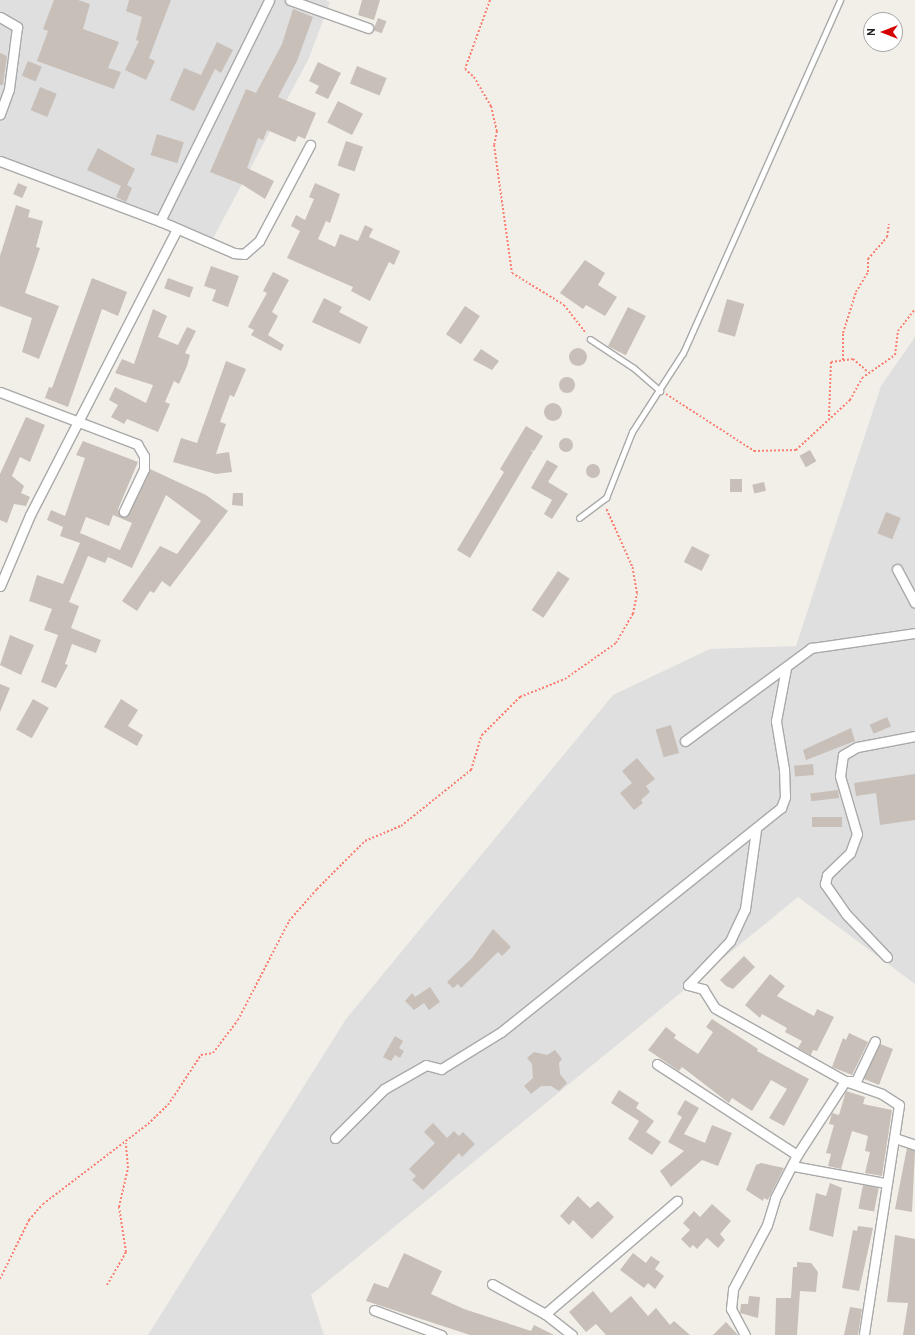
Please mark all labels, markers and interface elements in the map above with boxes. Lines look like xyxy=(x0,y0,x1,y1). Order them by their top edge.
north arrow xyxy=(863,12,903,52)
text: N xyxy=(865,28,879,36)

